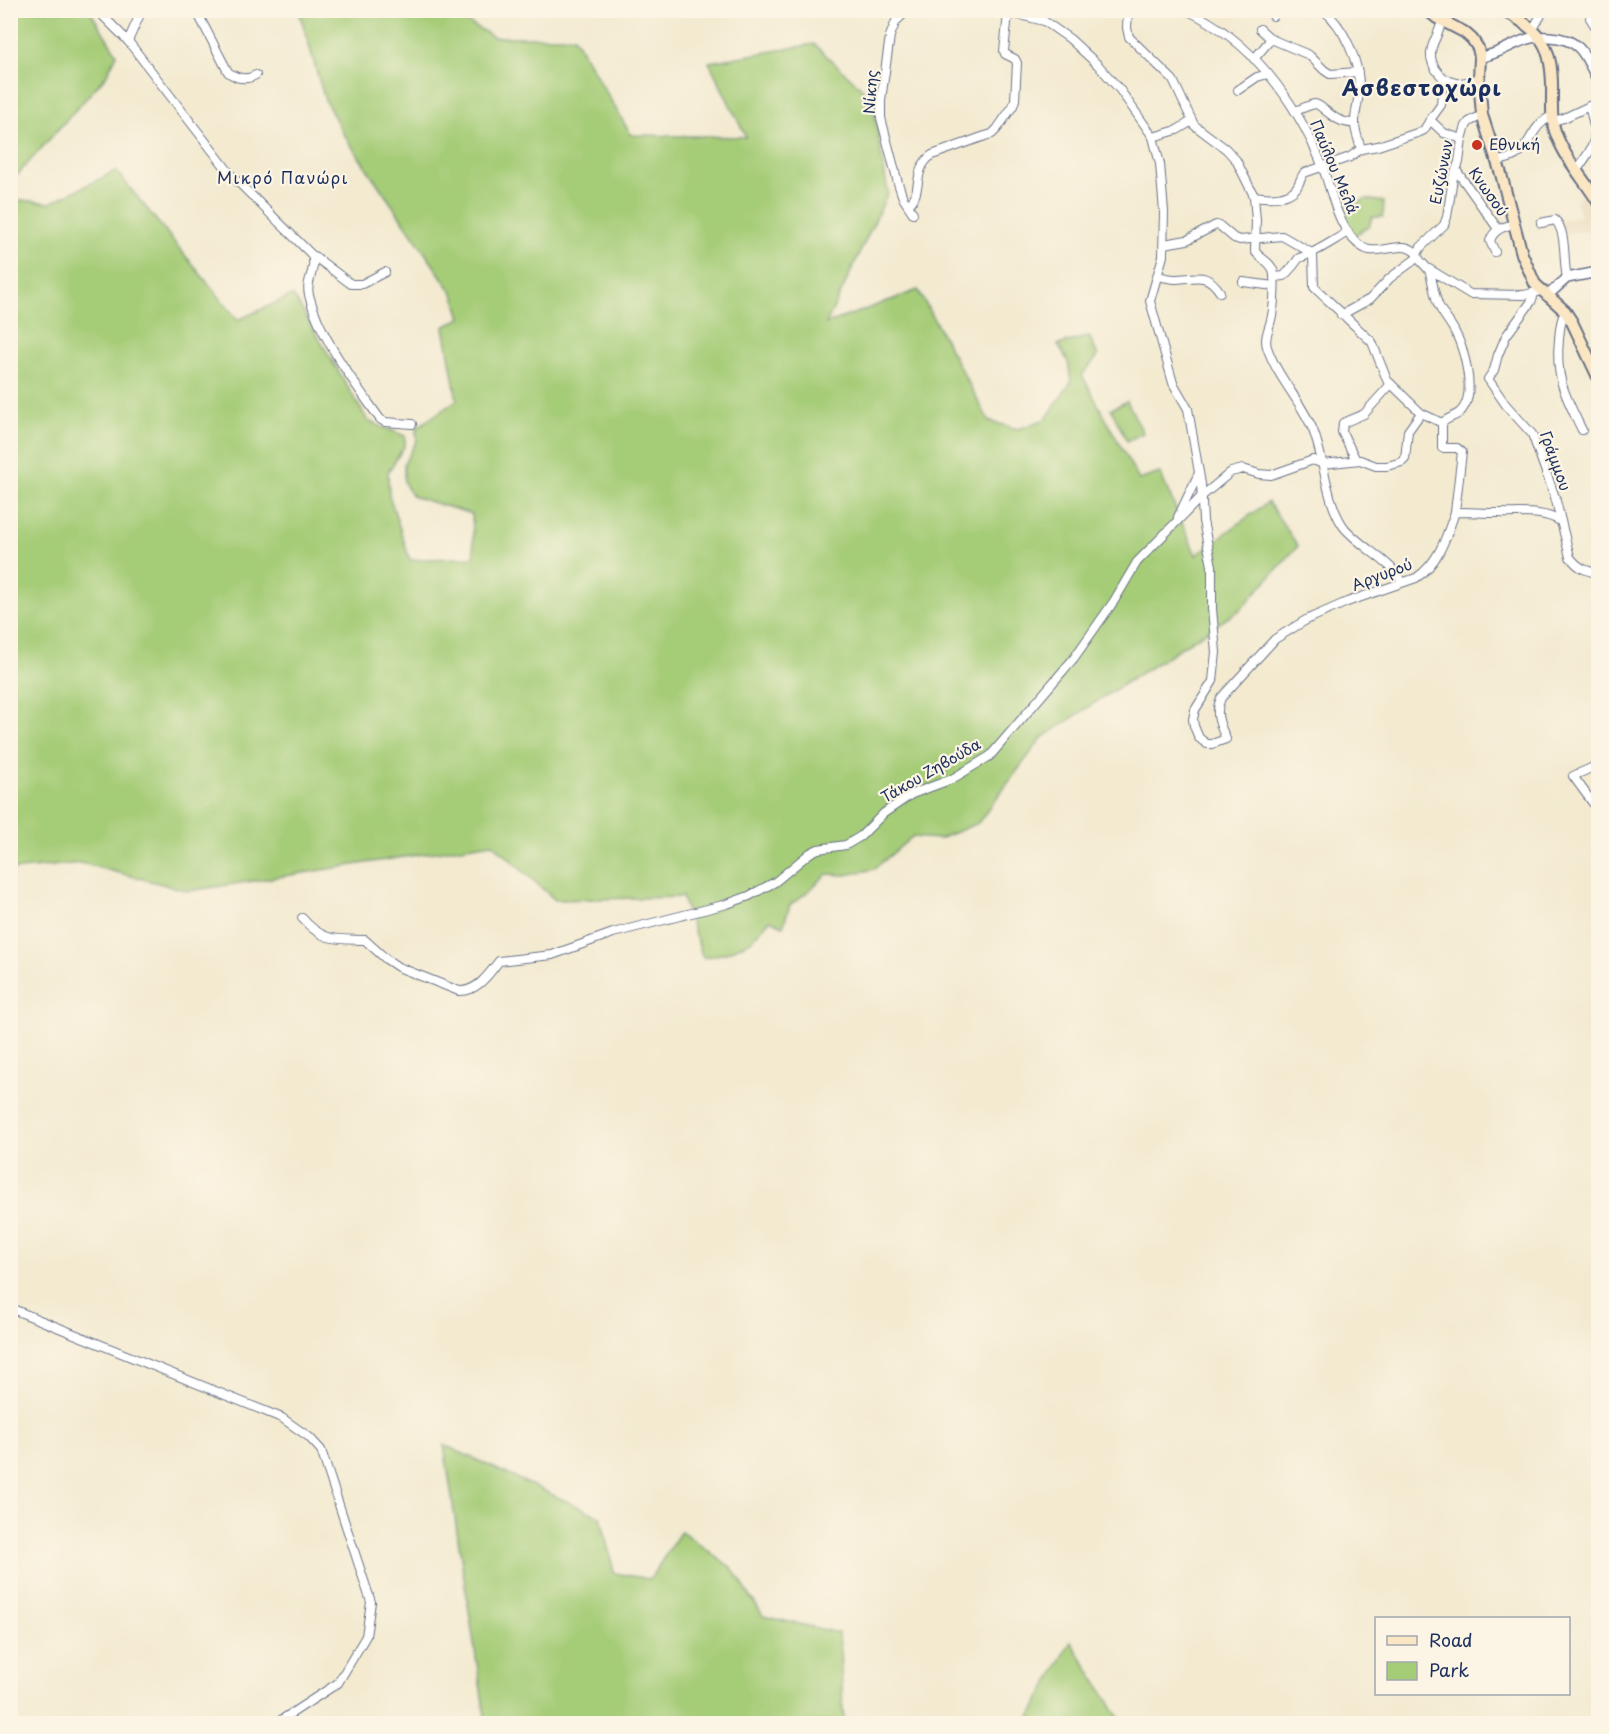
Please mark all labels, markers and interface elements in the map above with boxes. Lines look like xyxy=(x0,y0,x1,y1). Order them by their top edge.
street label: Νίκης xyxy=(856,69,883,115)
district label: Ασβεστοχώρι xyxy=(1342,71,1502,103)
street label: Παύλου Μελά xyxy=(1305,116,1366,217)
place label: Εθνική xyxy=(1489,132,1540,155)
street label: Ευζώνων xyxy=(1423,137,1458,206)
marker: Εθνική xyxy=(1470,138,1484,152)
street label: Κνωσού xyxy=(1464,162,1515,220)
district label: Μικρό Πανώρι xyxy=(217,165,349,189)
street label: Γράμμου xyxy=(1535,427,1578,494)
street label: Αργυρού xyxy=(1348,552,1415,596)
street label: Τάκου Ζηβούδα xyxy=(876,732,985,808)
legend xyxy=(1375,1617,1570,1695)
text: Road xyxy=(1429,1626,1473,1653)
text: Park xyxy=(1429,1656,1469,1683)

